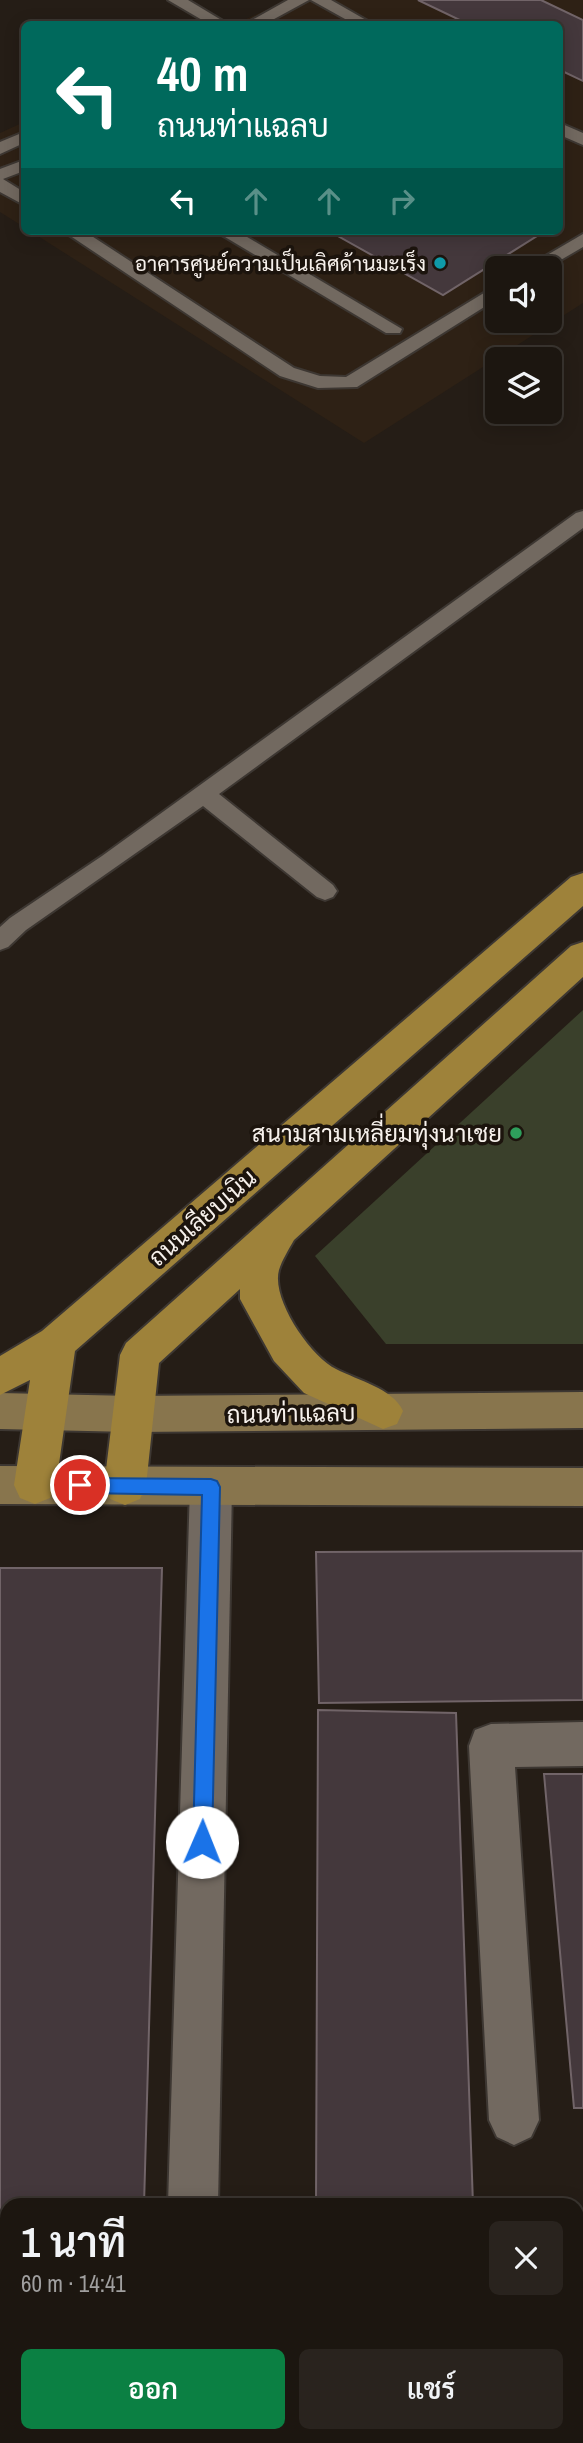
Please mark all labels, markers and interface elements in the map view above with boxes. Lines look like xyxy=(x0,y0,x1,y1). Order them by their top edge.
text: 40 m xyxy=(157,40,249,106)
icon: left xyxy=(42,49,133,140)
text: ถนนท่าแฉลบ xyxy=(157,104,329,147)
icon: left xyxy=(164,182,202,220)
icon: ahead xyxy=(237,182,275,220)
icon: ahead xyxy=(310,182,348,220)
icon: right xyxy=(383,182,421,220)
place label: อาคารศูนย์ความเป็นเลิศด้านมะเร็ง xyxy=(135,248,426,279)
marker: อาคารศูนย์ความเป็นเลิศด้านมะเร็ง xyxy=(432,255,448,271)
map controls xyxy=(485,256,562,424)
button: sound xyxy=(485,256,562,333)
button: layers xyxy=(485,347,562,424)
place label: สนามสามเหลี่ยมทุ่งนาเชย xyxy=(252,1113,502,1150)
marker: สนามสามเหลี่ยมทุ่งนาเชย xyxy=(508,1125,524,1141)
street label: ถนนเลียบเนิน xyxy=(141,1161,263,1273)
street label: ถนนท่าแฉลบ xyxy=(226,1396,356,1430)
pin xyxy=(50,1455,110,1515)
icon: arrive xyxy=(61,1466,99,1504)
position arrow xyxy=(165,1805,239,1879)
text: 1 นาที xyxy=(21,2214,126,2270)
button: close xyxy=(489,2221,563,2295)
text: 60 m · 14:41 xyxy=(21,2268,126,2299)
button: ออก xyxy=(21,2349,285,2429)
button: แชร์ xyxy=(299,2349,563,2429)

